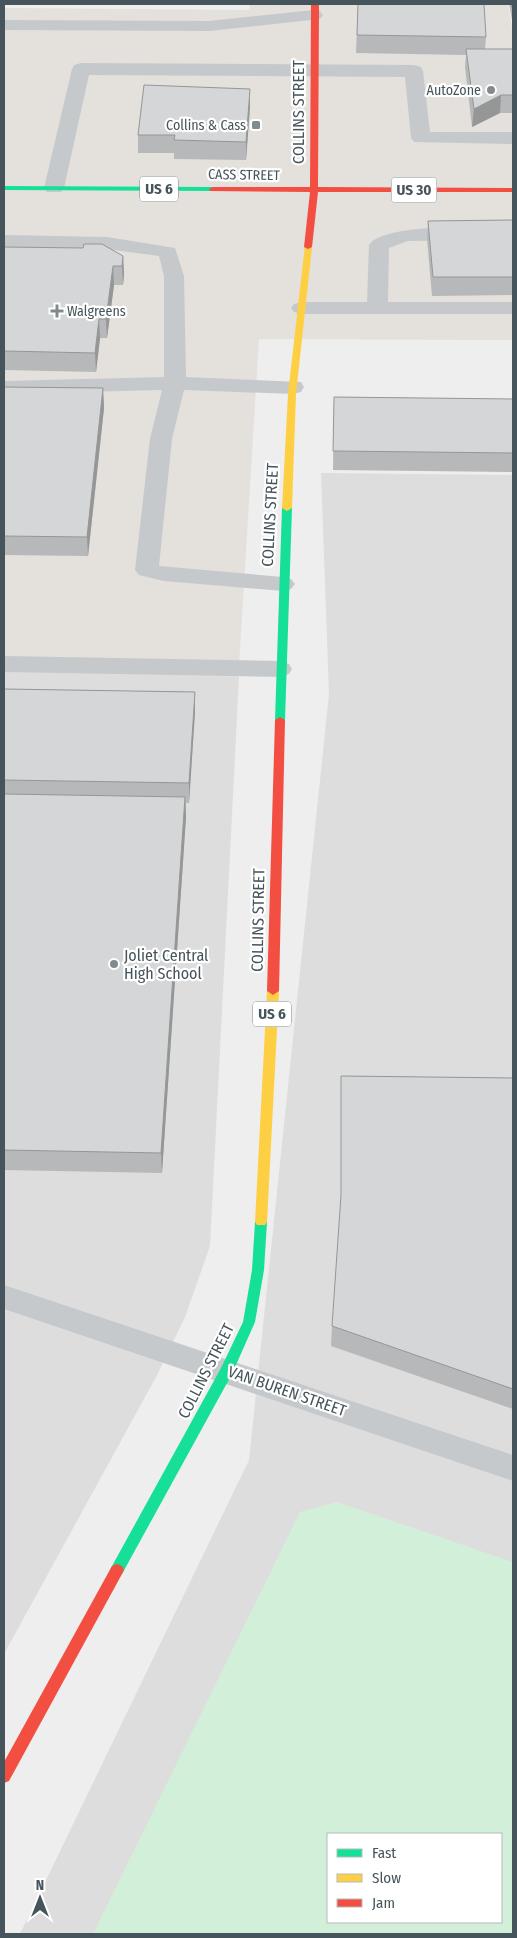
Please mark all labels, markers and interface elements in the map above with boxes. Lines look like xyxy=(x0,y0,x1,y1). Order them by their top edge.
street label: COLLINS STREET xyxy=(289,60,308,164)
place label: AutoZone xyxy=(427,82,481,99)
marker: AutoZone xyxy=(485,84,497,96)
place label: Collins & Cass xyxy=(166,117,246,134)
marker: Collins & Cass xyxy=(250,119,262,131)
street label: CASS STREET xyxy=(208,166,281,184)
road number: US 6 xyxy=(140,176,178,202)
road number: US 30 xyxy=(392,178,436,202)
place label: Walgreens xyxy=(67,303,126,320)
marker: Walgreens xyxy=(51,305,63,317)
street label: COLLINS STREET xyxy=(258,462,282,567)
street label: COLLINS STREET xyxy=(248,867,268,972)
place label: Joliet Central High School xyxy=(124,946,208,983)
marker: Joliet Central High School xyxy=(108,958,120,970)
road number: US 6 xyxy=(253,1002,291,1026)
street label: COLLINS STREET xyxy=(174,1320,238,1422)
street label: VAN BUREN STREET xyxy=(225,1362,349,1420)
legend xyxy=(327,1833,502,1923)
text: Fast xyxy=(372,1844,396,1862)
text: Slow xyxy=(372,1869,401,1887)
north arrow xyxy=(15,1873,65,1923)
text: N xyxy=(36,1877,44,1894)
text: Jam xyxy=(372,1894,395,1912)

